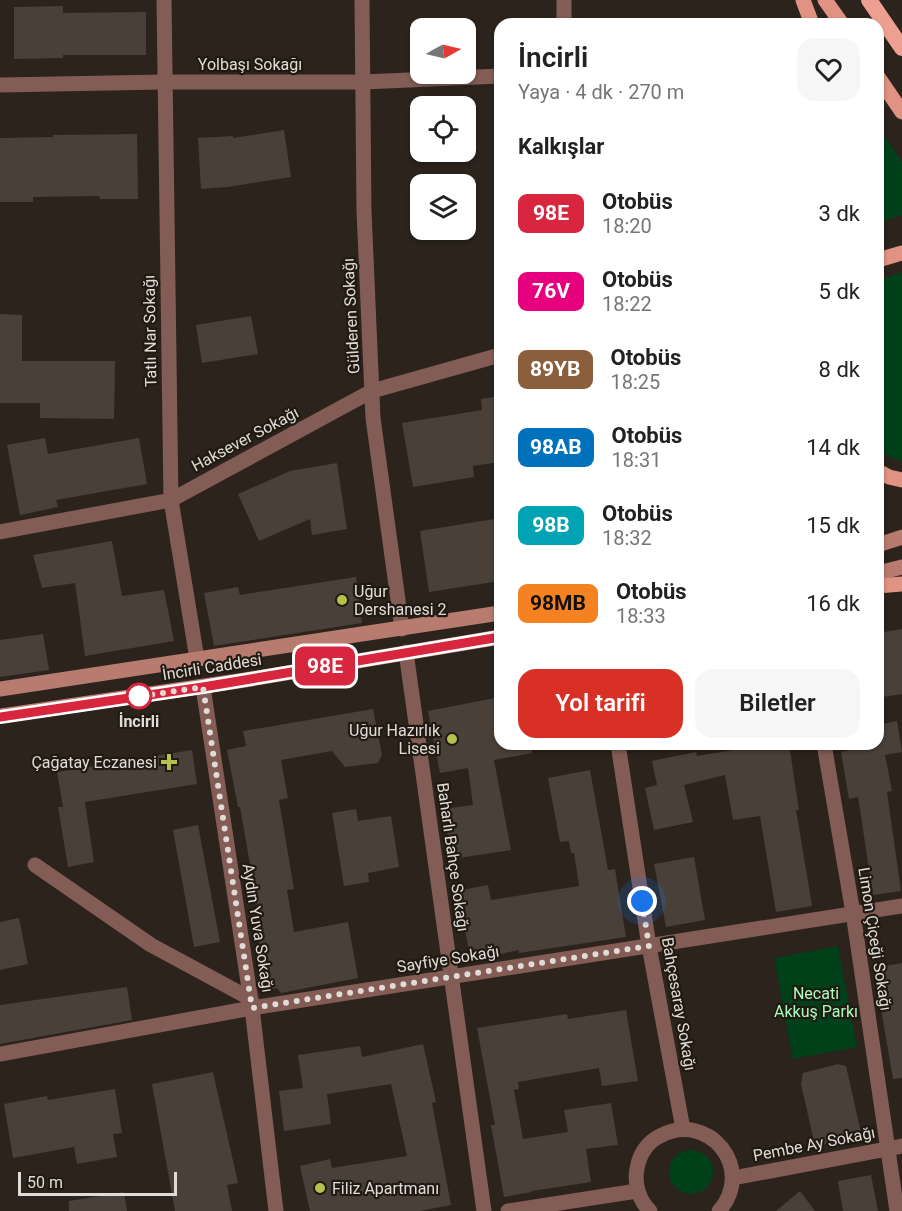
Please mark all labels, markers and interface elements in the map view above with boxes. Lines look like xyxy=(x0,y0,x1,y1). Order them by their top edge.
north arrow xyxy=(410,18,476,84)
map controls xyxy=(410,18,476,240)
button: heart xyxy=(797,38,860,101)
text: İncirli xyxy=(518,41,588,74)
street label: Yolbaşı Sokağı xyxy=(198,55,302,74)
text: Yaya · 4 dk · 270 m xyxy=(518,80,684,104)
button: locate xyxy=(410,96,476,162)
text: Kalkışlar xyxy=(518,134,604,159)
button: layers xyxy=(410,174,476,240)
text: Otobüs xyxy=(602,189,673,214)
text: 98E xyxy=(533,201,569,225)
text: 3 dk xyxy=(819,201,860,226)
text: 18:20 xyxy=(602,214,652,238)
street label: Gülderen Sokağı xyxy=(338,258,364,374)
text: Otobüs xyxy=(602,267,673,292)
street label: Tatlı Nar Sokağı xyxy=(140,275,160,387)
text: 76V xyxy=(532,279,570,303)
text: 5 dk xyxy=(819,279,860,304)
text: 18:22 xyxy=(602,292,652,316)
text: Otobüs xyxy=(611,345,681,370)
text: 89YB xyxy=(530,357,581,381)
text: 8 dk xyxy=(819,357,860,382)
text: 18:25 xyxy=(611,370,660,394)
street label: Haksever Sokağı xyxy=(188,403,302,475)
text: Otobüs xyxy=(612,423,682,448)
text: 98AB xyxy=(530,435,582,459)
text: 14 dk xyxy=(806,435,860,460)
text: 18:31 xyxy=(612,448,661,472)
text: Otobüs xyxy=(602,501,673,526)
text: 98B xyxy=(532,513,570,537)
text: 15 dk xyxy=(806,513,860,538)
text: 18:32 xyxy=(602,526,652,550)
text: Otobüs xyxy=(616,579,687,604)
place label: Uğur Dershanesi 2 xyxy=(354,582,447,619)
text: 98MB xyxy=(530,591,586,615)
text: 16 dk xyxy=(806,591,860,616)
marker: Uğur Dershanesi 2 xyxy=(335,593,349,607)
text: 18:33 xyxy=(616,604,666,628)
line badge: 98E xyxy=(290,646,360,686)
street label: İncirli Caddesi xyxy=(161,650,263,684)
text: 98E xyxy=(307,654,343,678)
button: Yol tarifi xyxy=(518,669,683,738)
button: Biletler xyxy=(695,669,860,738)
marker: İncirli xyxy=(126,683,152,709)
place label: İncirli xyxy=(119,712,159,731)
place label: Uğur Hazırlık Lisesi xyxy=(349,721,441,758)
marker: Uğur Hazırlık Lisesi xyxy=(445,732,459,746)
place label: Çağatay Eczanesi xyxy=(31,753,157,772)
marker: Çağatay Eczanesi xyxy=(162,755,176,769)
street label: Baharlı Bahçe Sokağı xyxy=(433,781,473,933)
street label: Aydın Yuva Sokağı xyxy=(238,862,278,994)
street label: Limon Çiçeği Sokağı xyxy=(854,866,896,1012)
your location xyxy=(627,886,657,916)
street label: Bahçesaray Sokağı xyxy=(658,936,700,1072)
street label: Sayfiye Sokağı xyxy=(395,942,501,976)
park label: Necati Akkuş Parkı xyxy=(774,984,858,1021)
street label: Pembe Ay Sokağı xyxy=(751,1123,877,1165)
scale bar xyxy=(18,1169,177,1196)
text: 50 m xyxy=(27,1173,63,1192)
place label: Filiz Apartmanı xyxy=(332,1179,439,1198)
marker: Filiz Apartmanı xyxy=(313,1181,327,1195)

